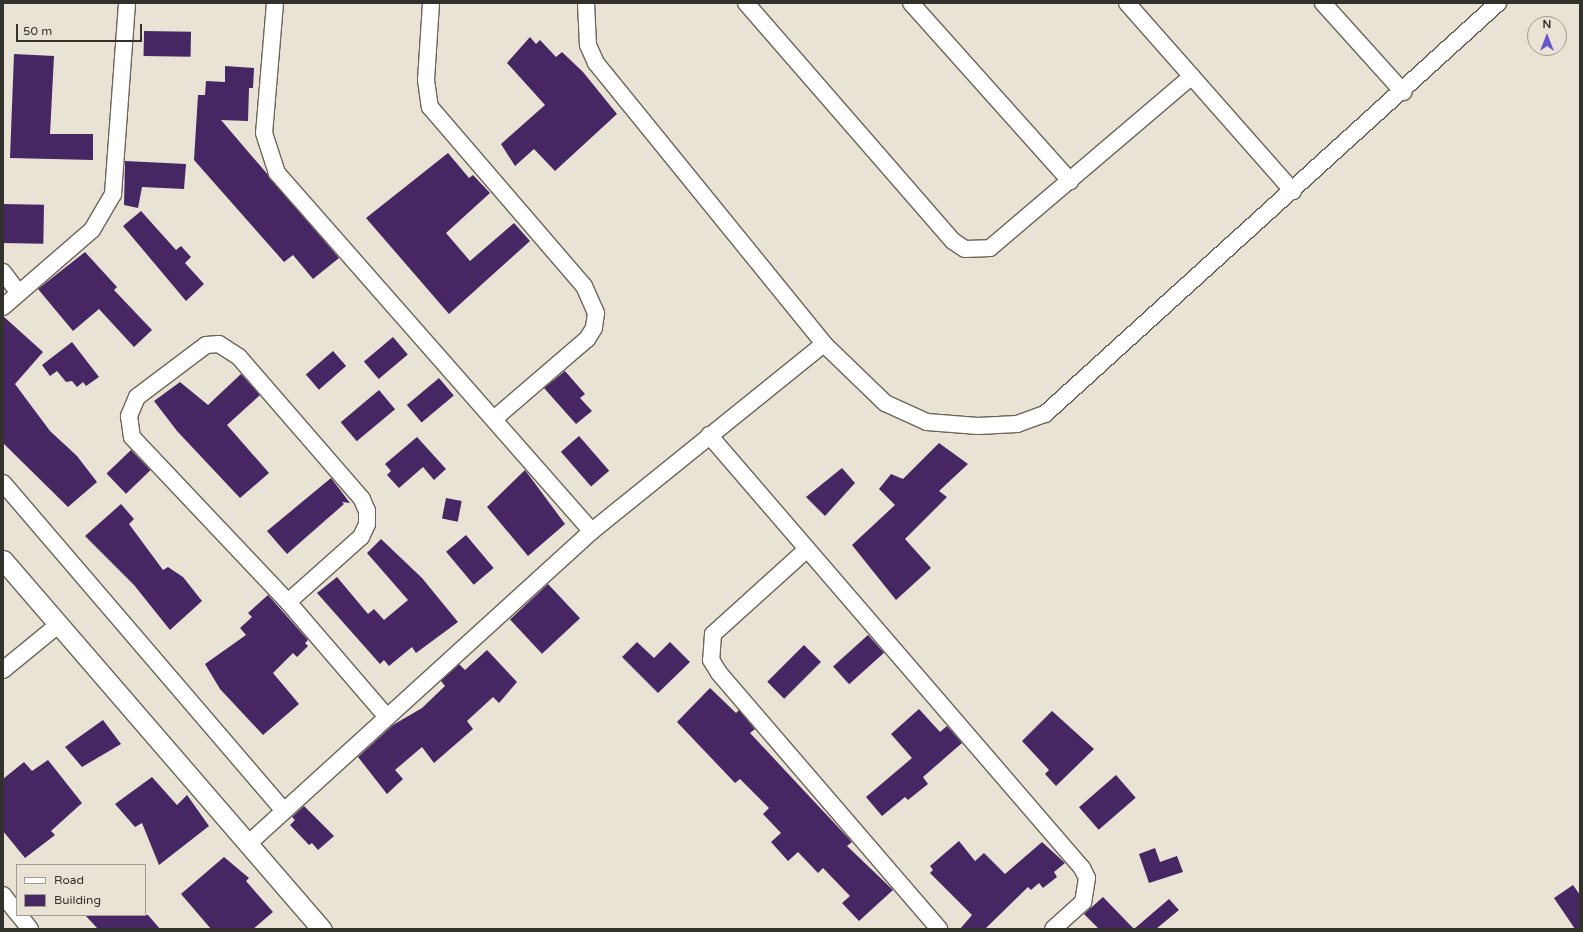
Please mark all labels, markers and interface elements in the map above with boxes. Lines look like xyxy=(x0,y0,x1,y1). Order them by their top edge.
scale bar xyxy=(18,16,144,42)
north arrow xyxy=(1527,16,1567,56)
text: N xyxy=(1543,18,1551,31)
text: 50 m xyxy=(23,24,52,38)
legend xyxy=(16,864,146,916)
text: Road xyxy=(54,873,84,887)
text: Building xyxy=(54,893,101,907)

